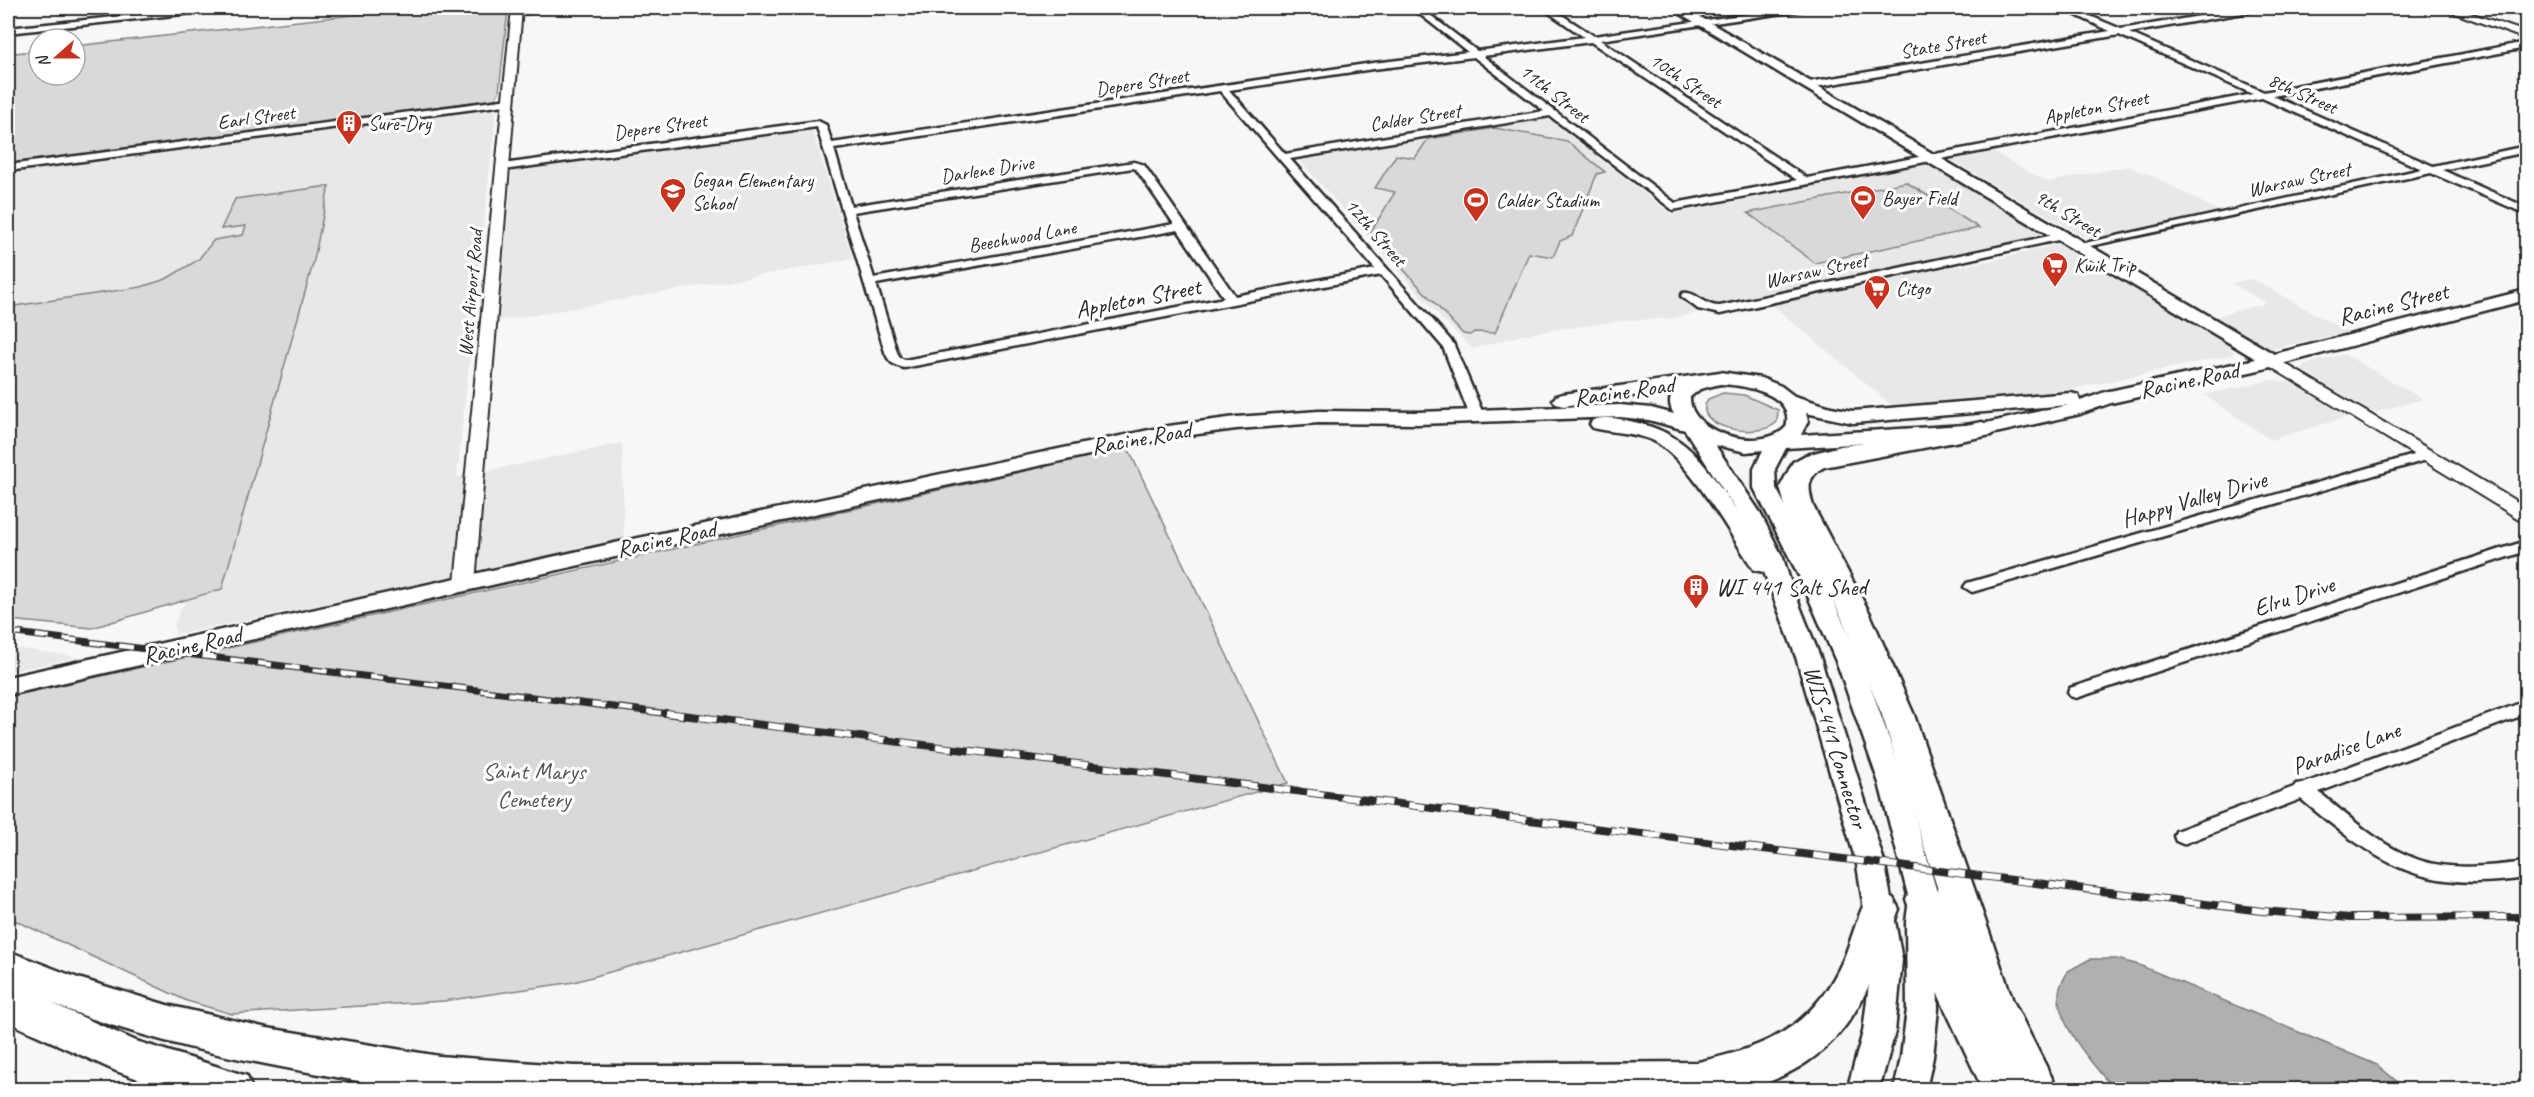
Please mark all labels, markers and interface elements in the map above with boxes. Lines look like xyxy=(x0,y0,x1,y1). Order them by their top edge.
street label: State Street xyxy=(1898,24,1990,64)
north arrow xyxy=(27,27,87,87)
street label: 10th Street xyxy=(1645,47,1729,115)
text: N xyxy=(32,51,55,70)
street label: 11th Street xyxy=(1515,58,1596,130)
street label: Depere Street xyxy=(1094,62,1193,102)
street label: 8th Street xyxy=(2265,67,2343,121)
street label: Appleton Street xyxy=(2042,85,2153,130)
street label: Calder Street xyxy=(1368,97,1466,137)
street label: Earl Street xyxy=(216,99,299,135)
street label: Depere Street xyxy=(612,107,711,145)
building icon: Sure-Dry xyxy=(334,108,364,146)
place label: Sure-Dry xyxy=(368,111,432,136)
street label: Darlene Drive xyxy=(939,150,1037,189)
street label: Warsaw Street xyxy=(2246,156,2356,203)
place label: Gegan Elementary School xyxy=(692,168,814,216)
school or university icon: Gegan Elementary School xyxy=(658,176,688,214)
sports icon: Bayer Field xyxy=(1848,183,1878,221)
street label: 9th Street xyxy=(2030,184,2107,244)
sports icon: Calder Stadium xyxy=(1461,185,1491,223)
place label: Bayer Field xyxy=(1882,186,1960,211)
place label: Calder Stadium xyxy=(1496,188,1600,213)
street label: 12th Street xyxy=(1339,193,1413,273)
street label: Beechwood Lane xyxy=(966,214,1079,258)
street label: West Airport Road xyxy=(453,226,489,357)
street label: Warsaw Street xyxy=(1763,247,1873,294)
supermarket icon: Kwik Trip xyxy=(2040,250,2070,288)
place label: Kwik Trip xyxy=(2074,253,2137,278)
street label: Appleton Street xyxy=(1073,271,1205,325)
supermarket icon: Citgo xyxy=(1862,273,1892,311)
street label: Racine Street xyxy=(2335,275,2453,332)
place label: Citgo xyxy=(1896,276,1932,301)
street label: Racine Road xyxy=(2137,354,2245,405)
street label: Racine Road xyxy=(1572,369,1679,413)
street label: Racine Road xyxy=(1089,414,1197,462)
street label: Happy Valley Drive xyxy=(2118,463,2272,534)
street label: Racine Road xyxy=(614,513,722,564)
street label: Elru Drive xyxy=(2250,568,2340,623)
building icon: WI 441 Salt Shed xyxy=(1681,572,1711,610)
place label: WI 441 Salt Shed xyxy=(1716,572,1870,602)
street label: Racine Road xyxy=(140,618,248,671)
street label: WIS-441 Connector xyxy=(1797,662,1876,834)
street label: Paradise Lane xyxy=(2288,714,2406,781)
park label: Saint Marys Cemetery xyxy=(482,756,587,814)

